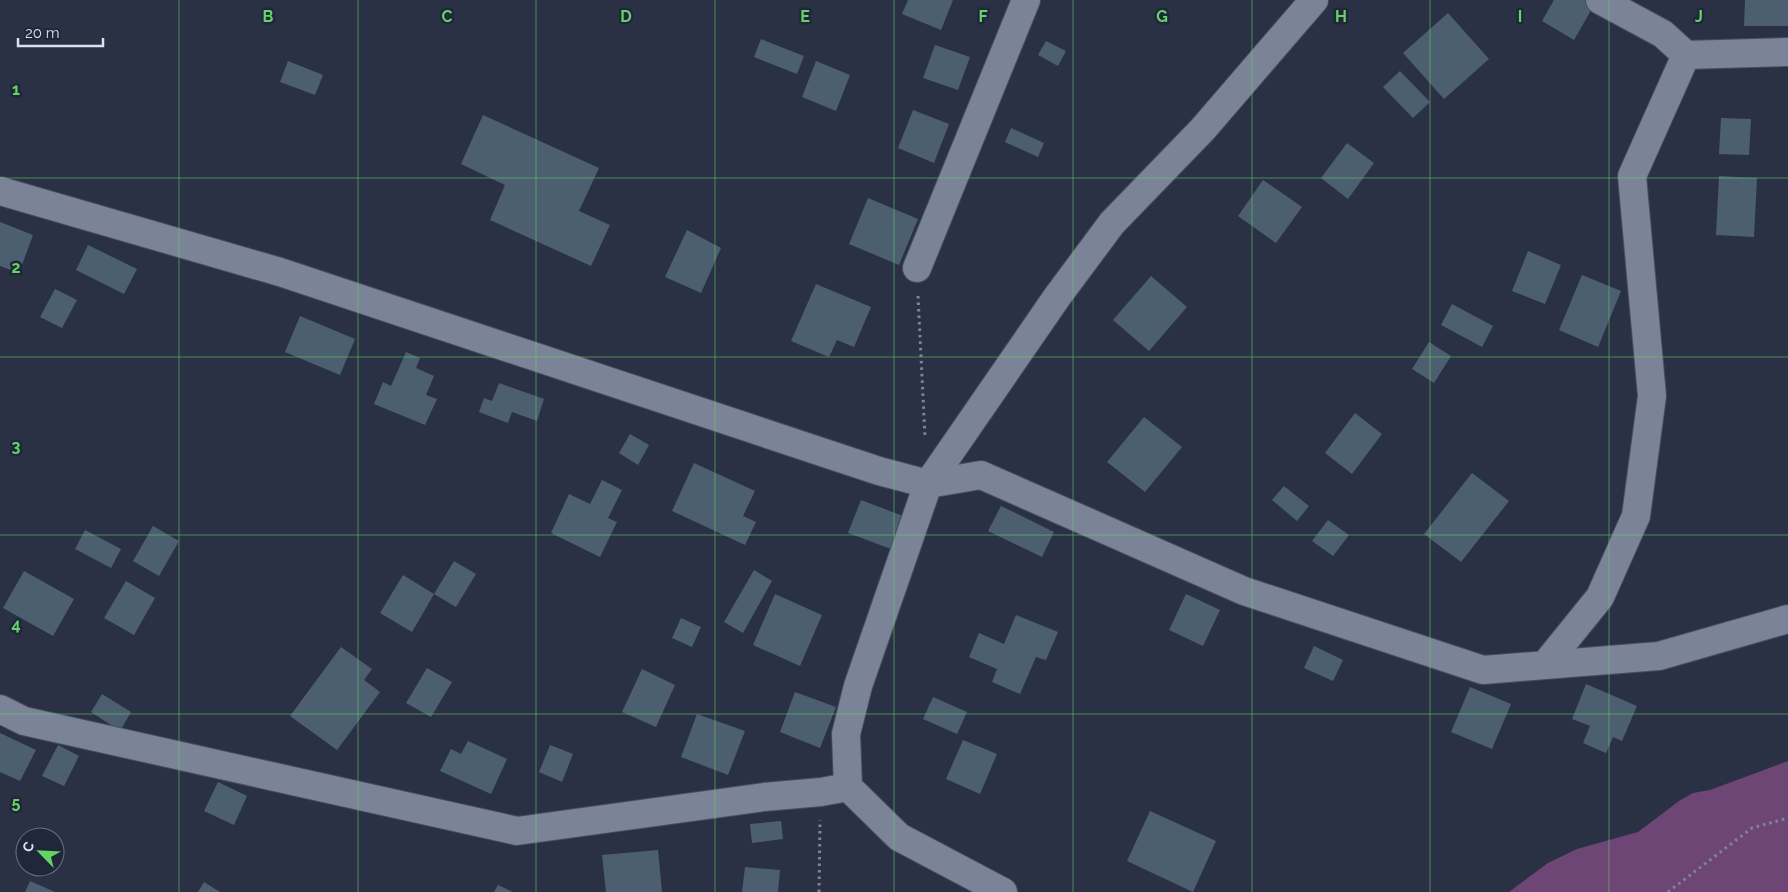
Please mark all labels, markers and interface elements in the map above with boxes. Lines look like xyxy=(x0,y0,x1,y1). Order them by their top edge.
text: B xyxy=(263,7,274,26)
text: C xyxy=(442,7,453,26)
text: D xyxy=(620,7,632,26)
text: E xyxy=(800,7,810,26)
text: F xyxy=(978,7,988,26)
text: G xyxy=(1156,7,1168,26)
text: H xyxy=(1335,7,1347,26)
text: I xyxy=(1518,7,1522,26)
text: J xyxy=(1695,7,1703,26)
scale bar xyxy=(18,15,102,47)
text: 20 m xyxy=(25,24,60,42)
text: 1 xyxy=(12,80,20,99)
text: 2 xyxy=(11,258,21,277)
text: 3 xyxy=(12,437,21,456)
text: 4 xyxy=(11,615,21,634)
text: 5 xyxy=(12,793,21,812)
north arrow xyxy=(15,827,65,877)
text: С xyxy=(19,839,38,854)

